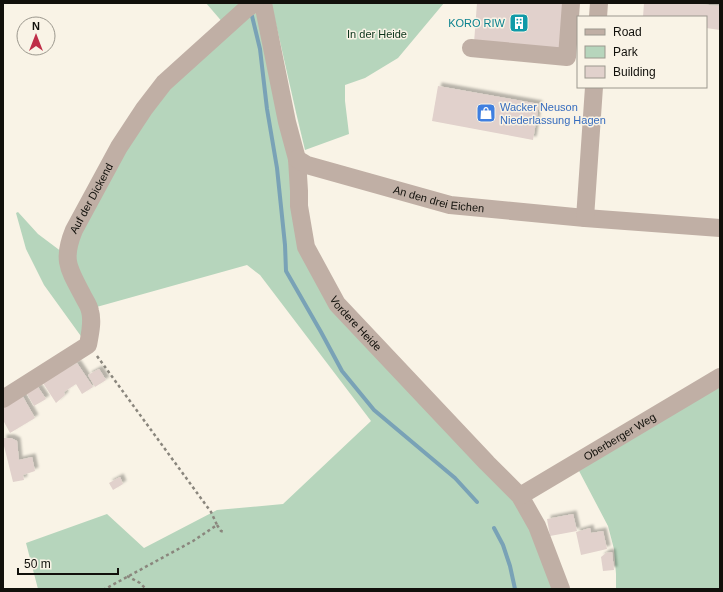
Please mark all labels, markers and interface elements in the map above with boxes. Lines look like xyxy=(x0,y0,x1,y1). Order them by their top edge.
building icon: KORO RIW xyxy=(508,12,530,34)
north arrow xyxy=(16,16,56,56)
legend xyxy=(577,16,707,88)
place label: KORO RIW xyxy=(448,17,506,29)
text: N xyxy=(32,20,40,32)
text: Road xyxy=(613,25,642,39)
park label: In der Heide xyxy=(347,28,407,40)
text: Park xyxy=(613,45,639,59)
text: Building xyxy=(613,65,656,79)
place label: Wacker Neuson Niederlassung Hagen xyxy=(500,101,606,126)
shop icon: Wacker Neuson Niederlassung Hagen xyxy=(475,102,497,124)
street label: Auf der Dickend xyxy=(67,161,115,236)
street label: An den drei Eichen xyxy=(392,183,485,214)
street label: Vordere Heide xyxy=(328,294,384,353)
street label: Oberberger Weg xyxy=(581,411,658,463)
scale bar xyxy=(18,550,118,576)
text: 50 m xyxy=(24,557,51,571)

